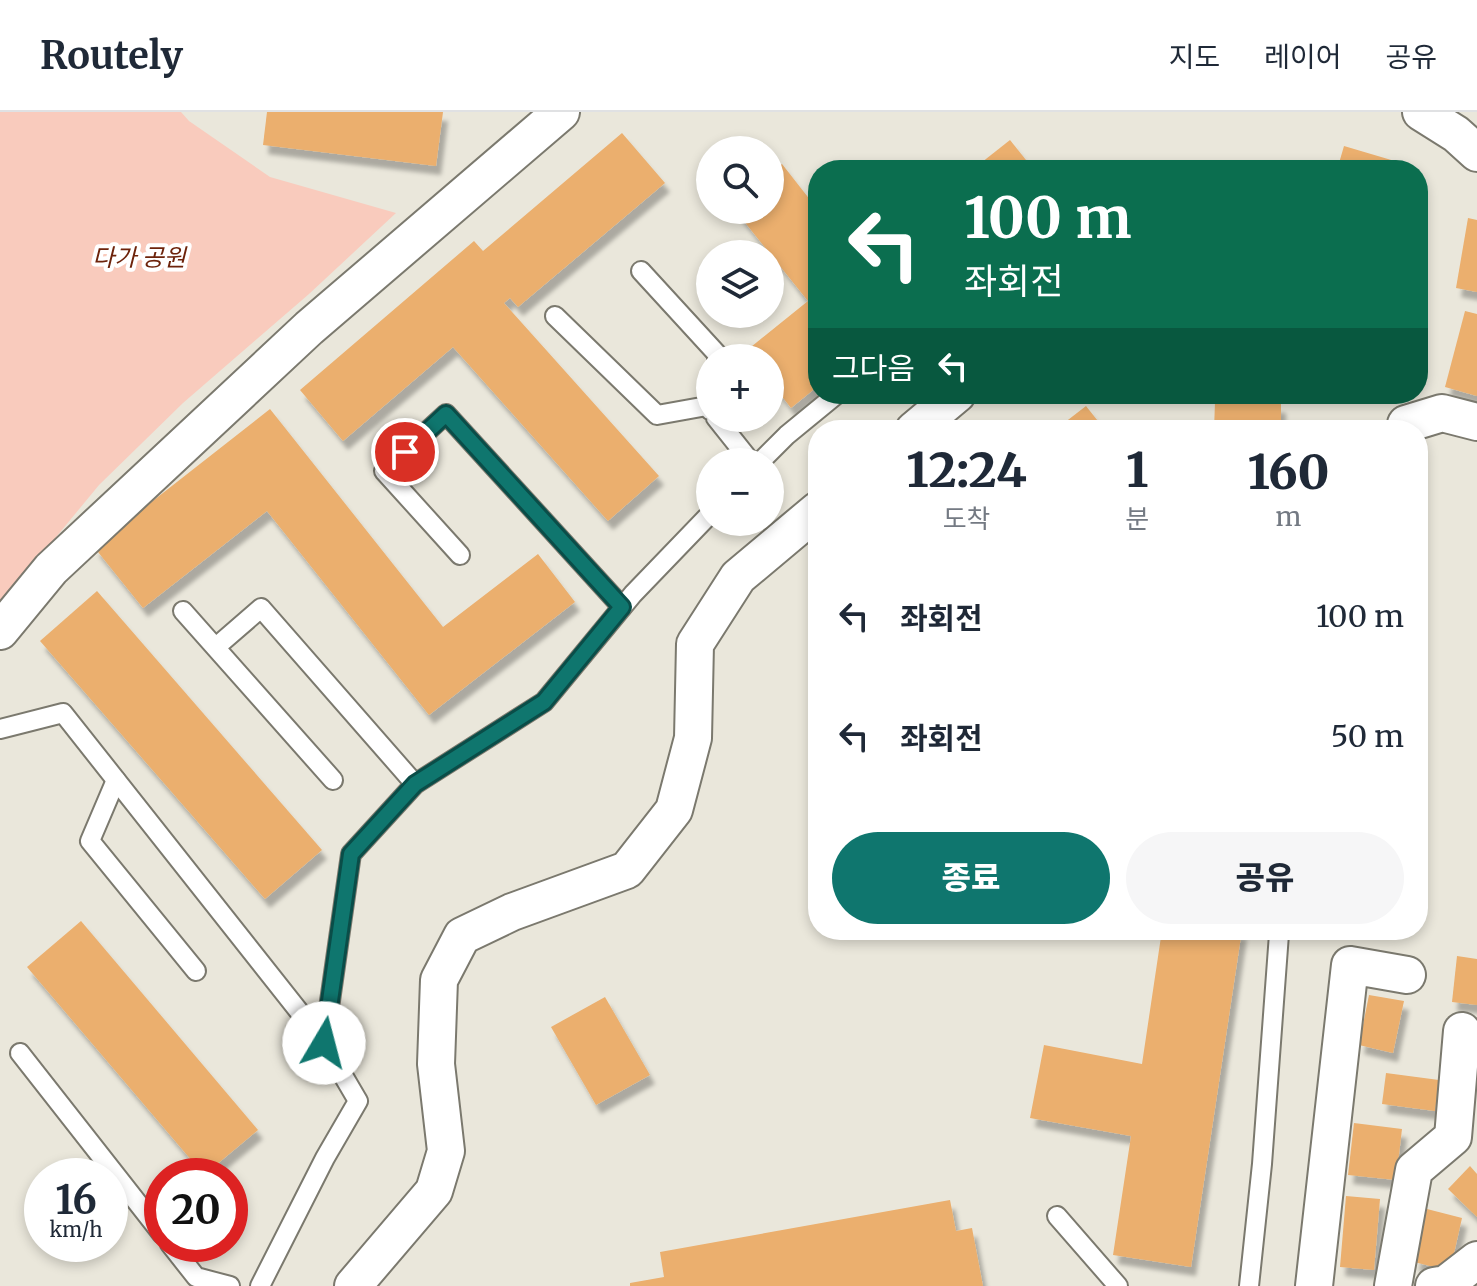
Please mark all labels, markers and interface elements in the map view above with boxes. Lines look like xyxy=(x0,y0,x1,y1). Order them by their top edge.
text: Routely xyxy=(40,32,183,79)
text: 지도 xyxy=(1169,39,1220,75)
text: 레이어 xyxy=(1264,39,1341,75)
text: 공유 xyxy=(1385,39,1437,75)
map controls xyxy=(696,136,784,536)
button: search xyxy=(696,136,784,224)
text: 100 m xyxy=(964,183,1132,253)
icon: left xyxy=(832,192,936,296)
button: layers xyxy=(696,240,784,328)
park label: 다가 공원 xyxy=(92,242,188,273)
text: 좌회전 xyxy=(964,259,1063,304)
button: + xyxy=(696,344,784,432)
icon: left xyxy=(931,344,975,388)
text: 그다음 xyxy=(832,349,915,387)
pin xyxy=(371,418,439,486)
icon: arrive xyxy=(383,430,427,474)
text: 12:24 xyxy=(906,440,1027,500)
text: 1 xyxy=(1126,440,1148,500)
text: 160 xyxy=(1247,442,1330,502)
button: − xyxy=(696,448,784,536)
text: m xyxy=(1276,500,1301,533)
text: 도착 xyxy=(943,502,990,535)
text: 분 xyxy=(1125,502,1149,535)
icon: left xyxy=(832,594,876,638)
text: 100 m xyxy=(1316,597,1404,635)
text: 좌회전 xyxy=(900,599,983,637)
icon: left xyxy=(832,714,876,758)
text: 50 m xyxy=(1331,717,1404,755)
text: 좌회전 xyxy=(900,719,983,757)
button: 종료 xyxy=(832,832,1110,924)
button: 공유 xyxy=(1126,832,1404,924)
position arrow xyxy=(282,1001,366,1085)
speed limit sign: 20 xyxy=(144,1158,248,1262)
text: 16 xyxy=(55,1175,97,1225)
text: km/h xyxy=(50,1217,102,1242)

